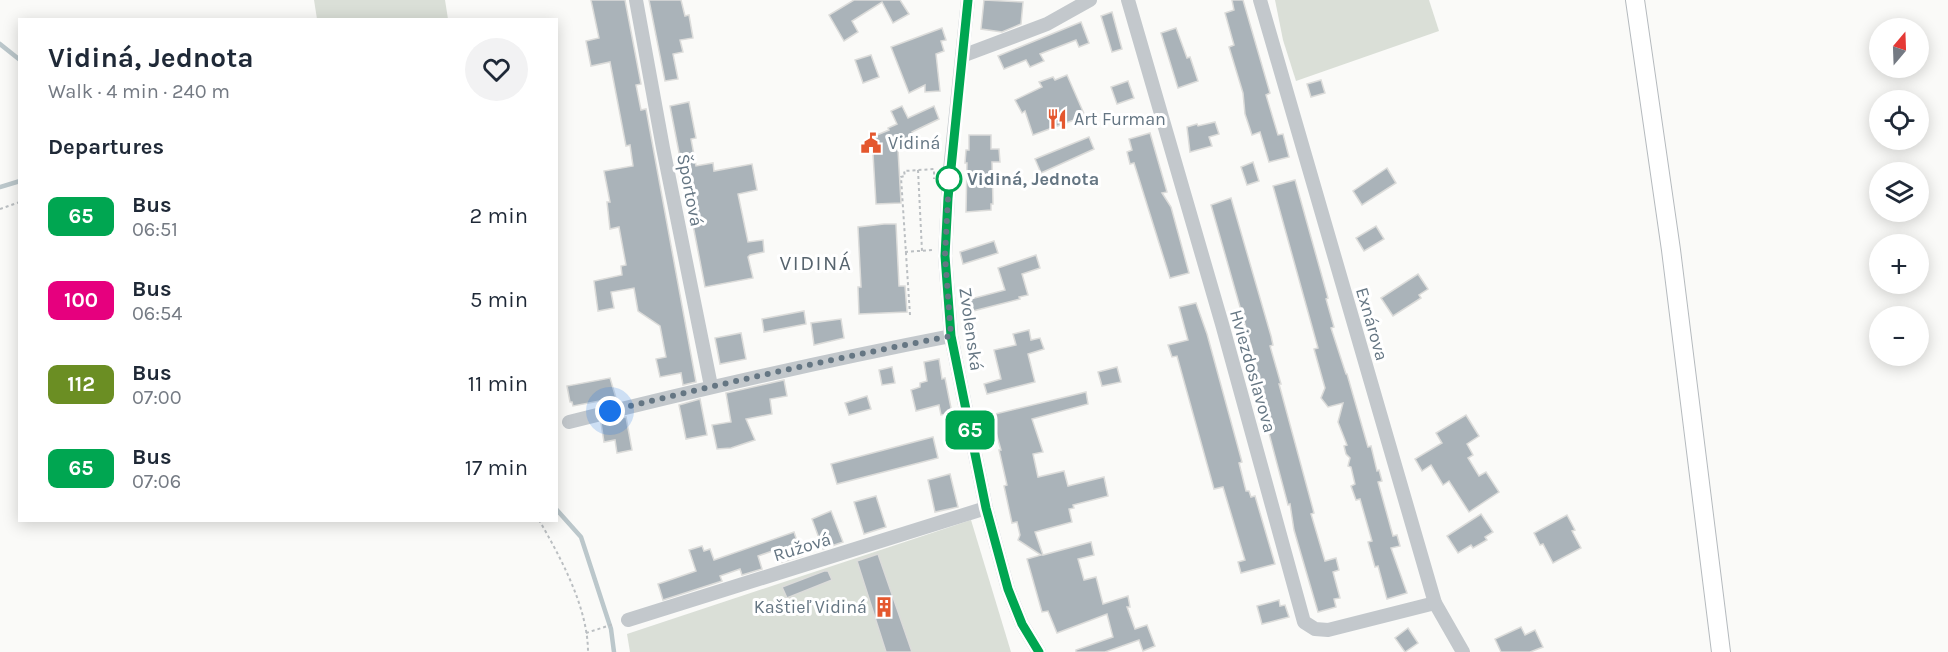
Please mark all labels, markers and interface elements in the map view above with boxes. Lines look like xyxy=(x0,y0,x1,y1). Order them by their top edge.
north arrow xyxy=(1869,18,1929,78)
map controls xyxy=(1869,18,1929,366)
button: heart xyxy=(465,38,528,101)
text: Vidiná, Jednota xyxy=(48,41,254,74)
text: Walk · 4 min · 240 m xyxy=(48,80,230,103)
button: locate xyxy=(1869,90,1929,150)
restaurant icon: Art Furman xyxy=(1045,107,1069,131)
place label: Art Furman xyxy=(1074,108,1166,130)
public building icon: Vidiná xyxy=(859,131,883,155)
place label: Vidiná xyxy=(888,132,940,154)
text: Departures xyxy=(48,134,164,160)
street label: Športová xyxy=(672,152,708,228)
button: layers xyxy=(1869,162,1929,222)
marker: Vidiná, Jednota xyxy=(936,166,962,192)
place label: Vidiná, Jednota xyxy=(967,168,1099,190)
text: Bus xyxy=(132,192,172,218)
text: 2 min xyxy=(470,203,528,229)
text: 65 xyxy=(69,204,93,228)
text: 06:51 xyxy=(132,218,178,241)
button: + xyxy=(1869,234,1929,294)
district label: VIDINÁ xyxy=(780,251,852,275)
text: Bus xyxy=(132,276,172,302)
street label: Exnárova xyxy=(1351,285,1393,363)
street label: Zvolenská xyxy=(954,286,988,372)
text: 5 min xyxy=(470,287,528,313)
text: 100 xyxy=(64,288,98,312)
text: 06:54 xyxy=(132,302,182,325)
button: − xyxy=(1869,306,1929,366)
street label: Hviezdoslavova xyxy=(1225,307,1281,435)
text: Bus xyxy=(132,360,172,386)
text: 11 min xyxy=(468,371,528,397)
text: 112 xyxy=(67,372,95,396)
text: 07:00 xyxy=(132,386,182,409)
your location xyxy=(595,396,625,426)
line badge: 65 xyxy=(943,410,997,450)
text: 65 xyxy=(958,418,982,442)
text: Bus xyxy=(132,444,172,470)
text: 17 min xyxy=(465,455,528,481)
text: 65 xyxy=(69,456,93,480)
text: 07:06 xyxy=(132,470,181,493)
street label: Ružová xyxy=(770,528,834,566)
building icon: Kaštieľ Vidiná xyxy=(872,595,896,619)
place label: Kaštieľ Vidiná xyxy=(754,596,867,618)

